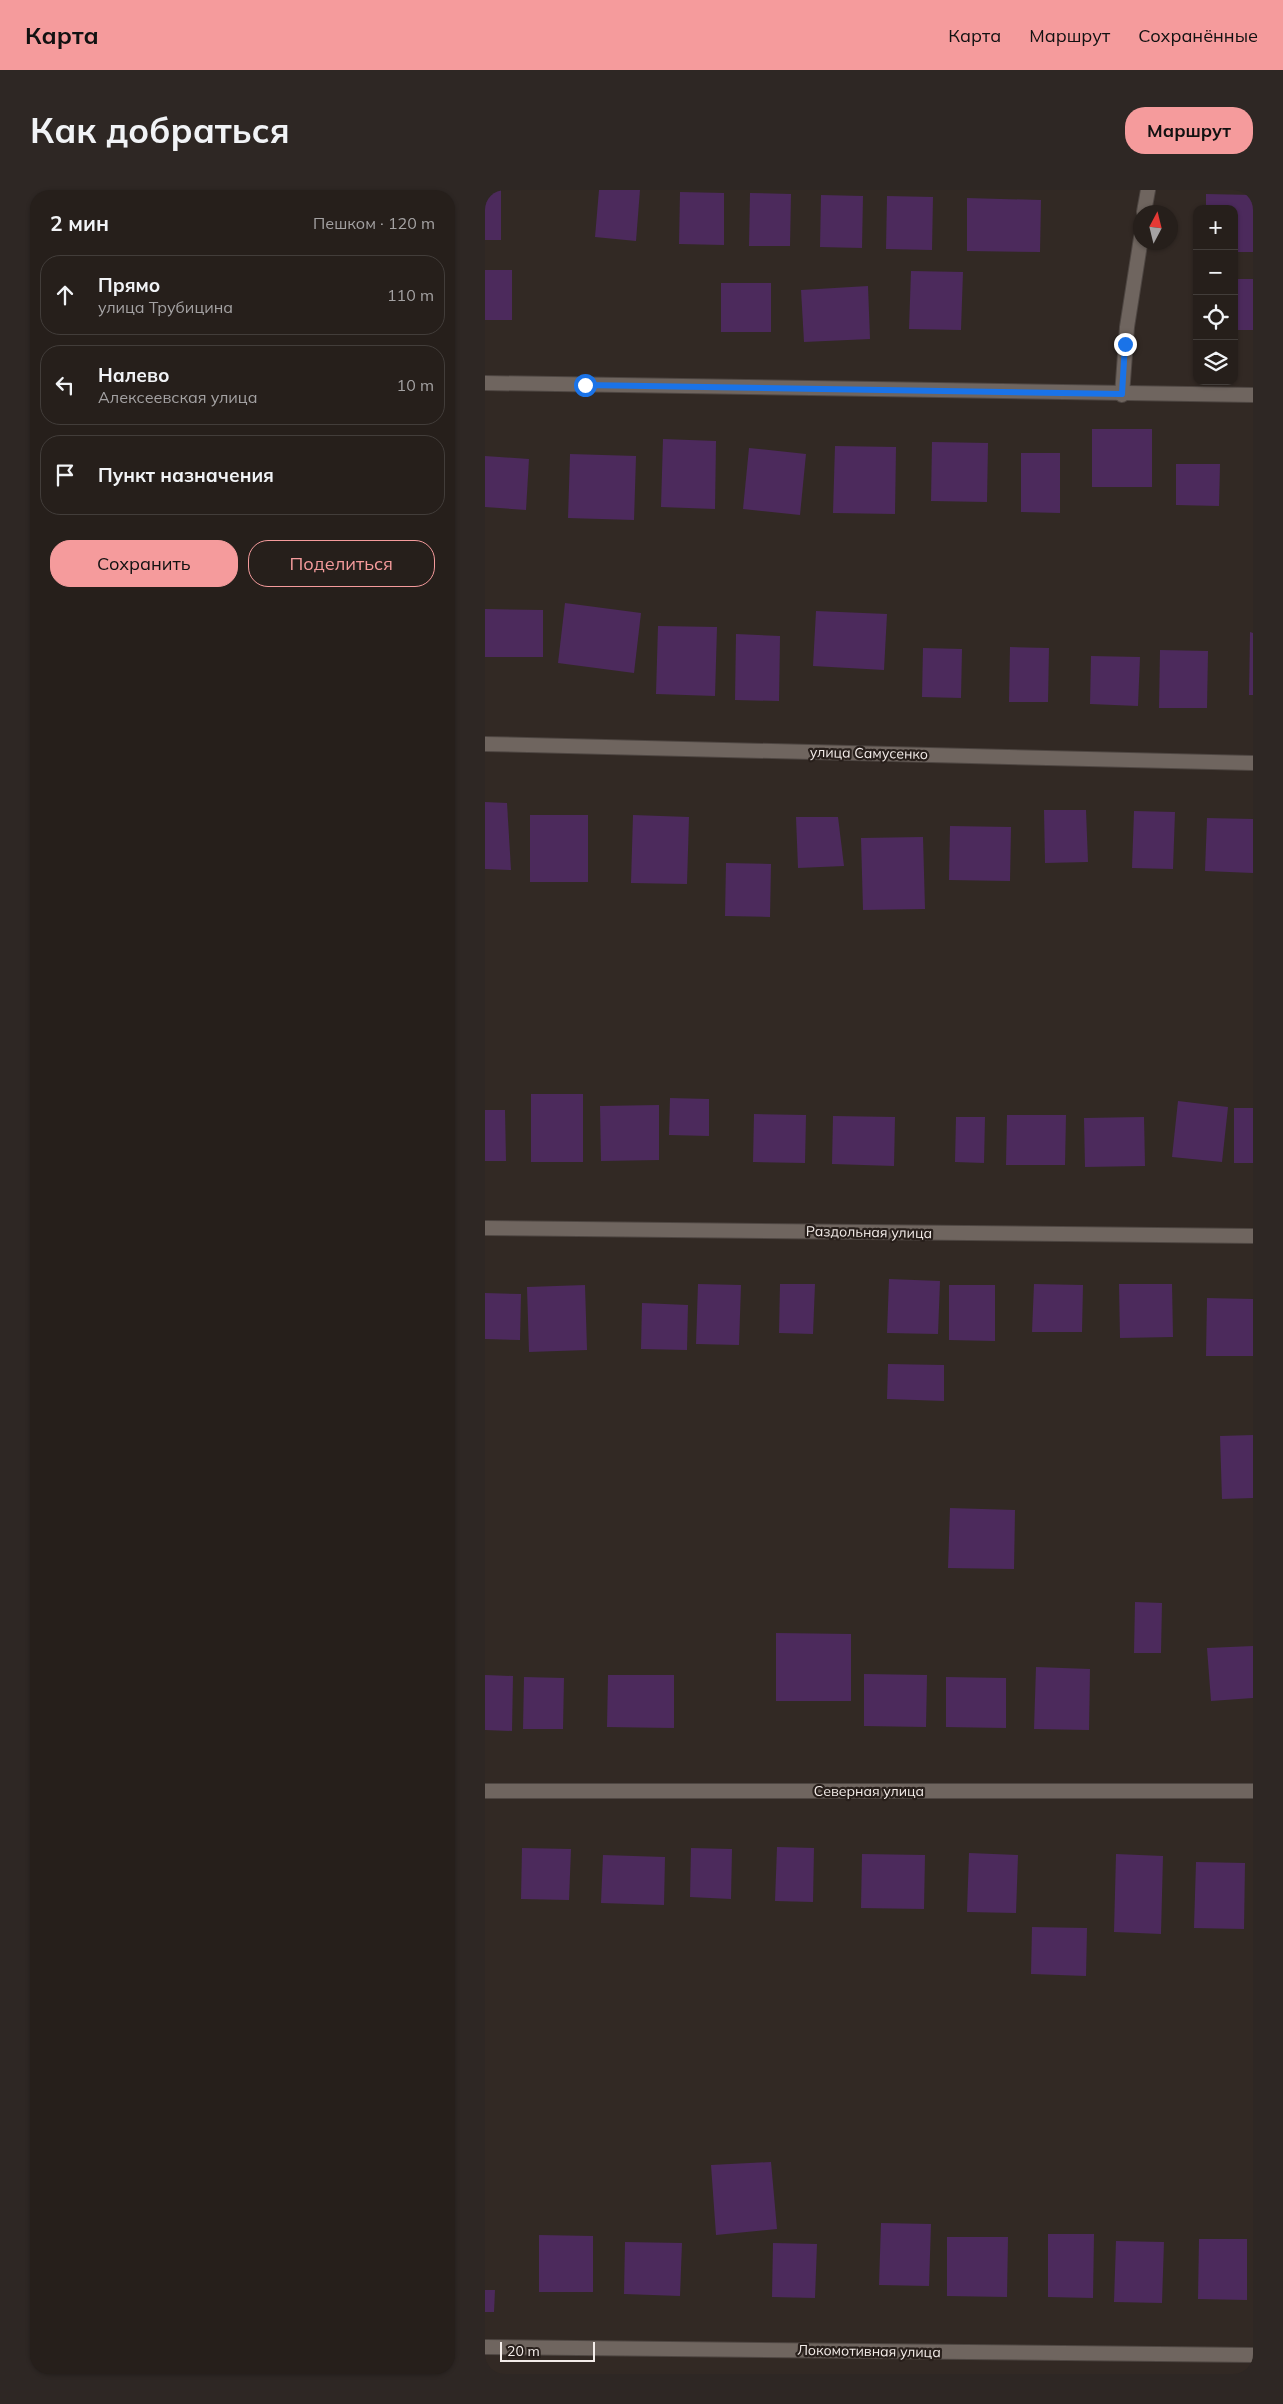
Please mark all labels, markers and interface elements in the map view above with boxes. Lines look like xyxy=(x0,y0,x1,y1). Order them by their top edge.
text: Карта xyxy=(25,20,99,50)
text: Карта xyxy=(948,24,1001,47)
text: Маршрут xyxy=(1029,24,1110,47)
text: Сохранённые xyxy=(1138,24,1258,47)
button: Маршрут xyxy=(1125,107,1253,154)
text: Как добраться xyxy=(30,108,290,152)
north arrow xyxy=(1133,205,1178,250)
map controls xyxy=(1193,205,1238,385)
button: + xyxy=(1193,205,1238,250)
text: 2 мин xyxy=(50,210,109,236)
text: Пешком · 120 m xyxy=(313,213,435,233)
button: − xyxy=(1193,250,1238,295)
text: Прямо xyxy=(98,273,160,297)
icon: ahead xyxy=(51,281,79,309)
text: 110 m xyxy=(387,285,434,305)
button: locate xyxy=(1193,295,1238,340)
text: улица Трубицина xyxy=(98,297,233,317)
route end xyxy=(1114,333,1137,356)
button: layers xyxy=(1193,340,1238,385)
text: Налево xyxy=(98,363,170,387)
icon: left xyxy=(51,371,79,399)
route start xyxy=(574,374,597,397)
text: 10 m xyxy=(397,375,434,395)
text: Алексеевская улица xyxy=(98,387,257,407)
icon: arrive xyxy=(51,461,79,489)
text: Пункт назначения xyxy=(98,463,274,487)
button: Сохранить xyxy=(50,540,238,587)
button: Поделиться xyxy=(248,540,435,587)
street label: улица Самусенко xyxy=(810,743,928,763)
street label: Раздольная улица xyxy=(806,1222,932,1242)
street label: Северная улица xyxy=(814,1782,924,1800)
scale bar xyxy=(500,2339,595,2362)
street label: Локомотивная улица xyxy=(797,2341,941,2361)
text: 20 m xyxy=(507,2342,540,2360)

